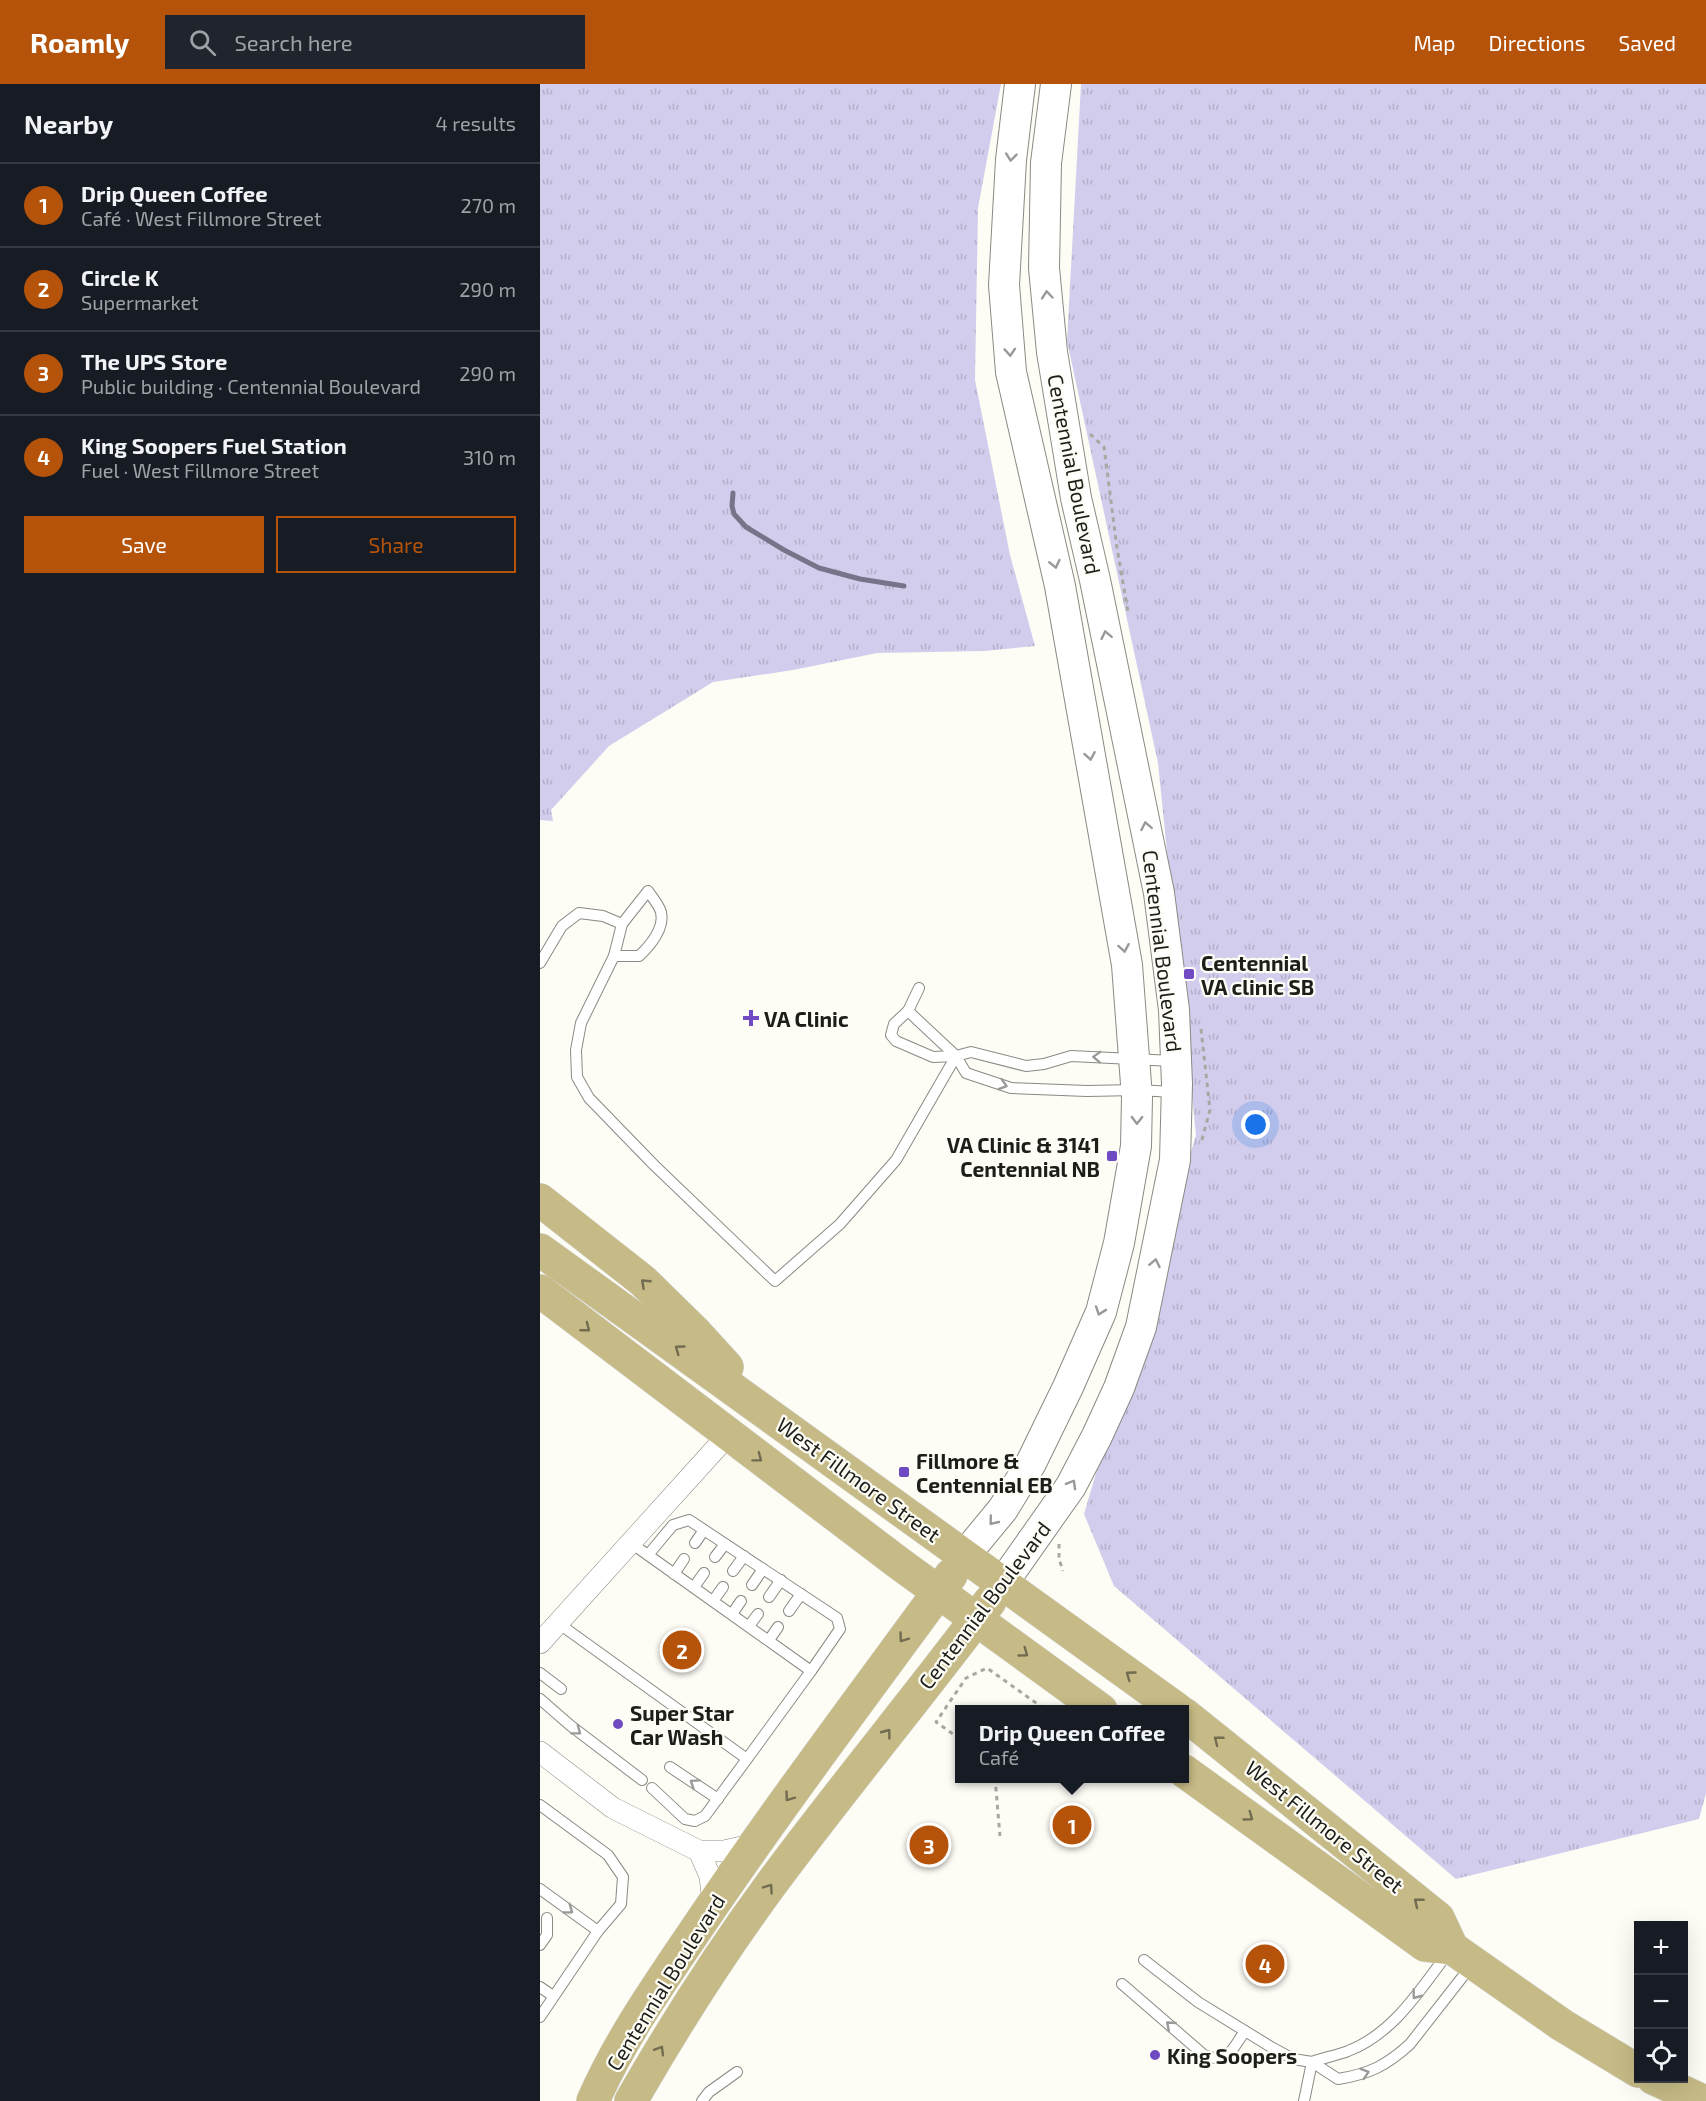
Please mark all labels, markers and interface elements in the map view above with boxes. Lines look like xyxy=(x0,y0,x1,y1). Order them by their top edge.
search box xyxy=(165,15,585,69)
text: Roamly xyxy=(30,25,129,59)
icon: search xyxy=(186,26,219,59)
text: Search here xyxy=(234,29,353,55)
text: Map xyxy=(1413,30,1456,55)
text: Directions xyxy=(1489,30,1585,55)
text: Saved xyxy=(1618,30,1676,55)
text: Nearby xyxy=(24,108,113,139)
text: 4 results xyxy=(436,111,516,135)
one-way arrow xyxy=(1005,153,1018,162)
text: Drip Queen Coffee xyxy=(81,180,268,206)
text: 1 xyxy=(39,193,48,217)
text: 270 m xyxy=(460,193,516,217)
text: Café · West Fillmore Street xyxy=(81,206,322,230)
text: Circle K xyxy=(81,264,159,290)
text: 2 xyxy=(38,277,49,301)
text: 290 m xyxy=(459,277,516,301)
text: Supermarket xyxy=(81,290,199,314)
one-way arrow xyxy=(1041,290,1054,299)
text: The UPS Store xyxy=(81,348,227,374)
one-way arrow xyxy=(1003,348,1016,357)
text: 3 xyxy=(38,361,49,385)
text: 290 m xyxy=(459,361,516,385)
street label: Centennial Boulevard xyxy=(1043,372,1107,576)
text: Public building · Centennial Boulevard xyxy=(81,374,421,398)
text: King Soopers Fuel Station xyxy=(81,432,347,458)
text: 4 xyxy=(37,445,50,469)
text: 310 m xyxy=(463,445,516,469)
text: Fuel · West Fillmore Street xyxy=(81,458,319,482)
button: Save xyxy=(24,516,264,573)
button: Share xyxy=(276,516,516,573)
one-way arrow xyxy=(1047,559,1060,569)
one-way arrow xyxy=(1100,630,1113,640)
one-way arrow xyxy=(1083,751,1095,760)
one-way arrow xyxy=(1140,821,1153,831)
street label: Centennial Boulevard xyxy=(1138,849,1188,1053)
one-way arrow xyxy=(1117,943,1130,953)
place label: Centennial VA clinic SB xyxy=(1201,950,1314,999)
marker: Centennial VA clinic SB xyxy=(1182,967,1196,981)
place label: VA Clinic xyxy=(764,1006,849,1031)
marker: VA Clinic xyxy=(742,1009,760,1027)
one-way arrow xyxy=(1093,1050,1102,1063)
one-way arrow xyxy=(997,1078,1007,1090)
your location xyxy=(1241,1110,1270,1139)
one-way arrow xyxy=(1130,1116,1143,1125)
place label: VA Clinic & 3141 Centennial NB xyxy=(947,1132,1100,1181)
marker: VA Clinic & 3141 Centennial NB xyxy=(1105,1149,1119,1163)
one-way arrow xyxy=(1147,1259,1160,1269)
one-way arrow xyxy=(641,1280,652,1291)
one-way arrow xyxy=(1095,1305,1108,1316)
one-way arrow xyxy=(579,1320,590,1331)
one-way arrow xyxy=(674,1345,685,1356)
street label: West Fillmore Street xyxy=(772,1411,946,1547)
place label: Fillmore & Centennial EB xyxy=(916,1448,1053,1497)
one-way arrow xyxy=(752,1450,763,1461)
marker: Fillmore & Centennial EB xyxy=(897,1465,911,1479)
one-way arrow xyxy=(1064,1480,1076,1490)
one-way arrow xyxy=(989,1514,1000,1525)
street label: Centennial Boulevard xyxy=(913,1516,1055,1694)
pin: 2 xyxy=(662,1628,702,1672)
one-way arrow xyxy=(899,1632,910,1643)
one-way arrow xyxy=(1017,1646,1028,1657)
one-way arrow xyxy=(1126,1672,1137,1683)
place label: Super Star Car Wash xyxy=(630,1700,734,1749)
popup xyxy=(955,1705,1189,1783)
marker: Super Star Car Wash xyxy=(611,1717,625,1731)
text: Drip Queen Coffee xyxy=(979,1719,1165,1745)
one-way arrow xyxy=(571,1723,582,1734)
one-way arrow xyxy=(879,1729,890,1740)
one-way arrow xyxy=(1213,1736,1224,1747)
text: Café xyxy=(979,1745,1019,1769)
street label: West Fillmore Street xyxy=(1241,1755,1409,1897)
one-way arrow xyxy=(690,1779,701,1790)
one-way arrow xyxy=(785,1790,796,1801)
pin: 1 xyxy=(1052,1802,1092,1848)
one-way arrow xyxy=(1242,1810,1253,1821)
pin: 3 xyxy=(910,1822,948,1868)
one-way arrow xyxy=(762,1884,773,1895)
street label: Centennial Boulevard xyxy=(600,1889,730,2075)
one-way arrow xyxy=(1414,1898,1425,1909)
one-way arrow xyxy=(563,1903,574,1914)
map controls xyxy=(1634,1921,1688,2083)
button: + xyxy=(1634,1921,1688,1975)
pin: 4 xyxy=(1246,1942,1284,1986)
button: − xyxy=(1634,1975,1688,2029)
one-way arrow xyxy=(1412,1988,1423,1999)
one-way arrow xyxy=(1166,2021,1177,2032)
button: locate xyxy=(1634,2029,1688,2083)
place label: King Soopers xyxy=(1167,2043,1297,2068)
one-way arrow xyxy=(653,2046,665,2056)
marker: King Soopers xyxy=(1148,2048,1162,2062)
one-way arrow xyxy=(1359,2068,1370,2080)

